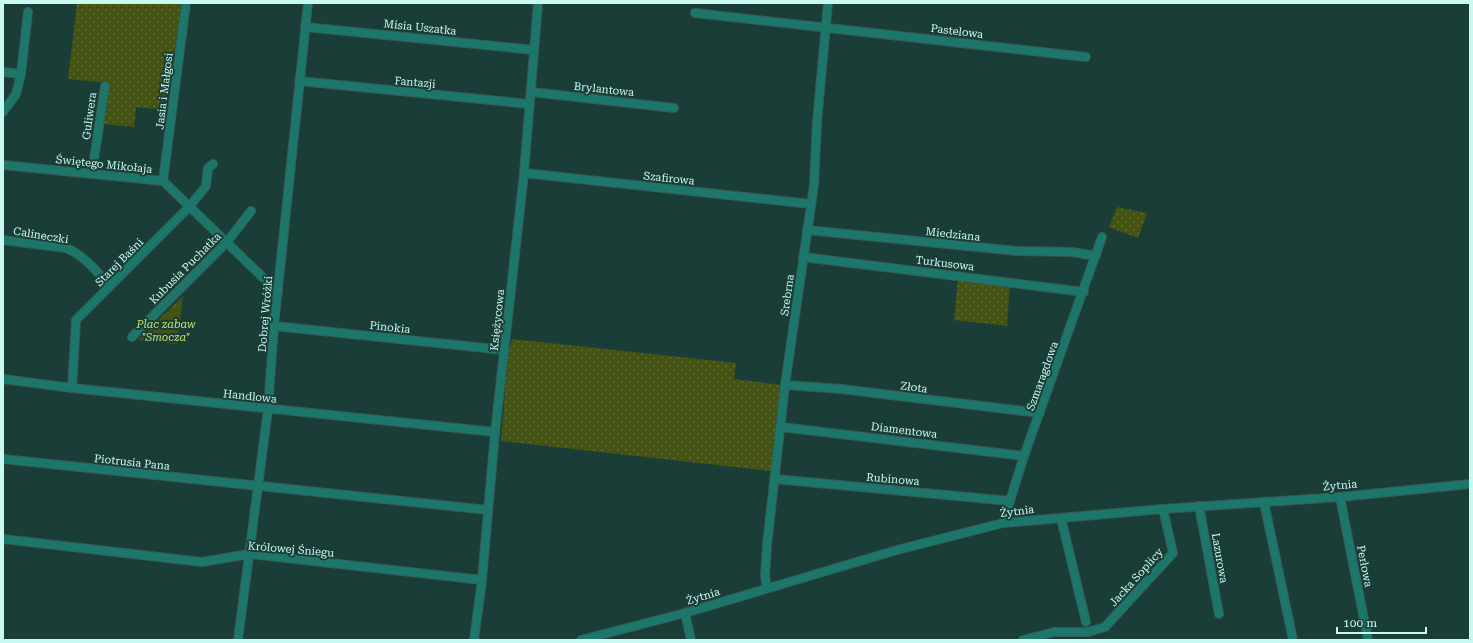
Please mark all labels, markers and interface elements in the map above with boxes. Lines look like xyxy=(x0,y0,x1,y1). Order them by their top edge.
street label: Misia Uszatka xyxy=(383,17,457,38)
street label: Pastelowa xyxy=(930,22,984,41)
street label: Jasia i Małgosi xyxy=(153,52,176,130)
street label: Fantazji xyxy=(394,74,437,91)
street label: Brylantowa xyxy=(573,80,635,99)
street label: Guliwera xyxy=(80,91,99,141)
street label: Świętego Mikołaja xyxy=(55,152,153,176)
street label: Szafirowa xyxy=(643,169,695,188)
street label: Calineczki xyxy=(12,225,70,246)
street label: Miedziana xyxy=(925,225,981,244)
street label: Kubusia Puchatka xyxy=(147,230,224,307)
street label: Starej Baśni xyxy=(93,235,146,289)
street label: Turkusowa xyxy=(915,253,975,274)
street label: Srebrna xyxy=(778,273,797,317)
street label: Dobrej Wróżki xyxy=(256,275,275,353)
street label: Księżycowa xyxy=(488,289,507,352)
park label: Plac zabaw "Smocza" xyxy=(136,318,196,344)
street label: Pinokia xyxy=(369,319,411,336)
street label: Szmaragdowa xyxy=(1024,340,1061,413)
street label: Złota xyxy=(900,379,928,396)
street label: Handlowa xyxy=(222,387,278,406)
street label: Diamentowa xyxy=(870,420,938,441)
street label: Piotrusia Pana xyxy=(93,452,171,473)
street label: Rubinowa xyxy=(866,471,920,488)
street label: Żytnia xyxy=(1322,477,1358,493)
street label: Żytnia xyxy=(999,502,1035,520)
street label: Lazurowa xyxy=(1209,532,1230,584)
street label: Królowej Śniegu xyxy=(247,538,335,560)
street label: Perłowa xyxy=(1354,544,1375,588)
street label: Jacka Soplicy xyxy=(1107,545,1166,609)
street label: Żytnia xyxy=(685,584,722,608)
scale bar xyxy=(1337,609,1426,635)
text: 100 m xyxy=(1343,616,1377,630)

